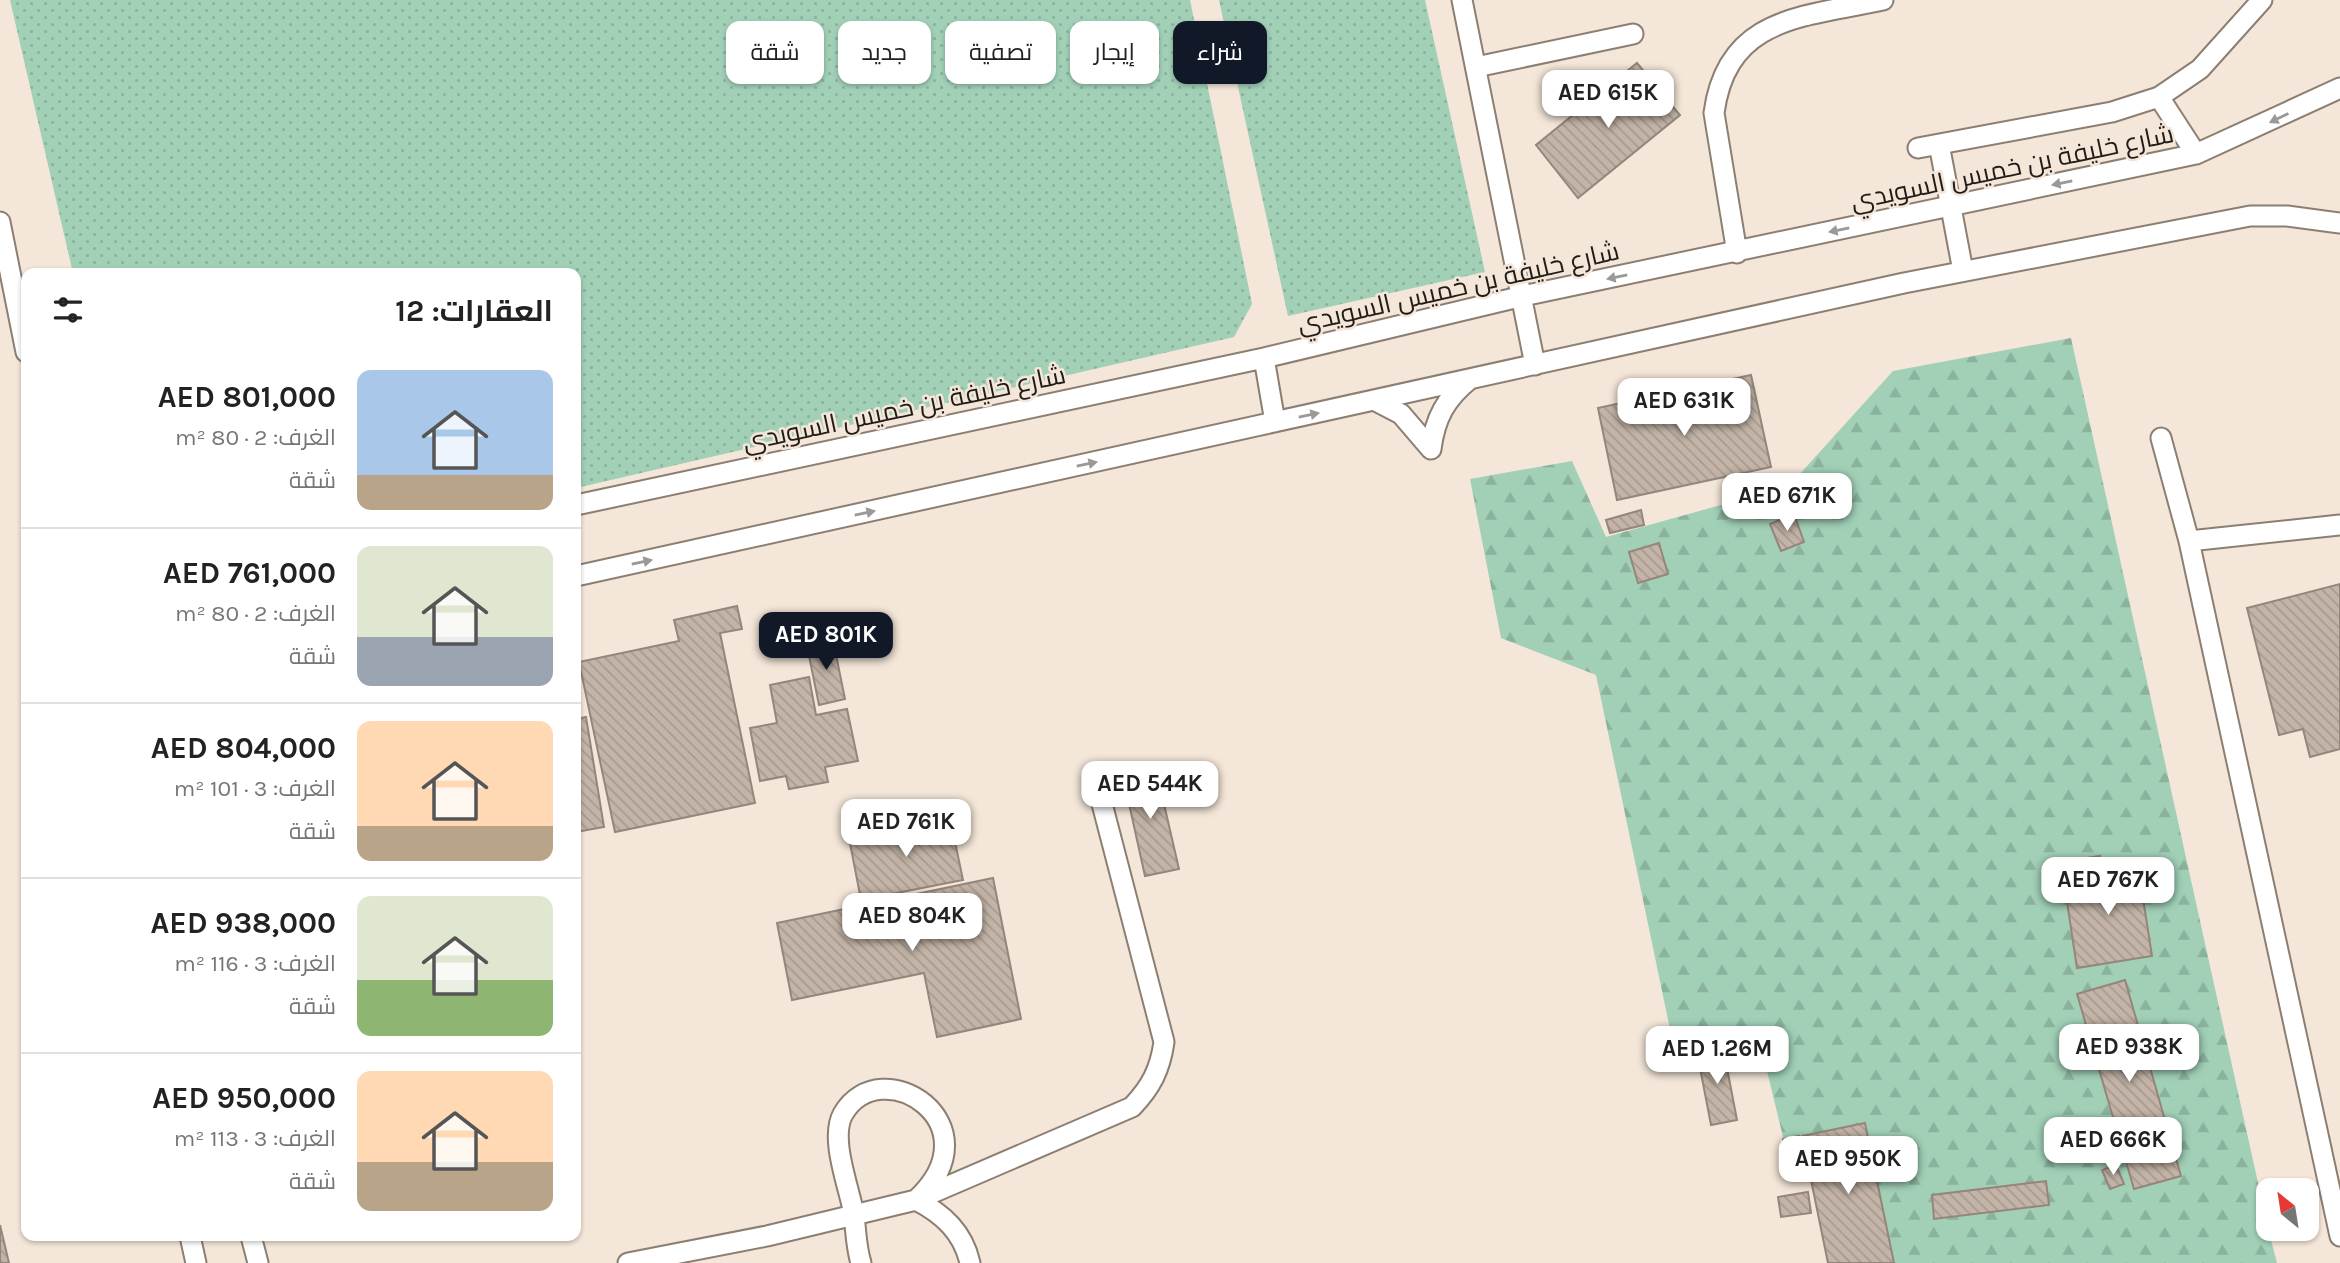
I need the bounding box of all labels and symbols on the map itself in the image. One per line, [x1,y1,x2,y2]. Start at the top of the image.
pin: AED 615K [1536,71,1680,130]
one-way arrow [2269,112,2289,124]
street label: شارع خليفة بن خميس السويدي [1848,118,2177,221]
one-way arrow [2051,178,2073,189]
one-way arrow [1828,225,1850,236]
street label: شارع خليفة بن خميس السويدي [1294,235,1623,344]
one-way arrow [1606,272,1628,283]
street label: شارع خليفة بن خميس السويدي [740,359,1069,462]
pin: AED 631K [1612,378,1756,438]
one-way arrow [1298,409,1320,420]
one-way arrow [1076,458,1098,469]
pin: AED 671K [1715,474,1859,533]
one-way arrow [854,507,876,518]
one-way arrow [631,556,653,567]
pin: AED 801K [754,612,898,672]
pin: AED 544K [1078,762,1222,821]
pin: AED 761K [834,800,978,859]
pin: AED 767K [2036,858,2180,917]
pin: AED 804K [840,894,984,953]
pin: AED 938K [2057,1024,2201,1084]
pin: AED 1.26M [1637,1026,1797,1086]
pin: AED 666K [2041,1118,2185,1177]
pin: AED 950K [1776,1136,1920,1196]
north arrow [2256,1178,2319,1241]

